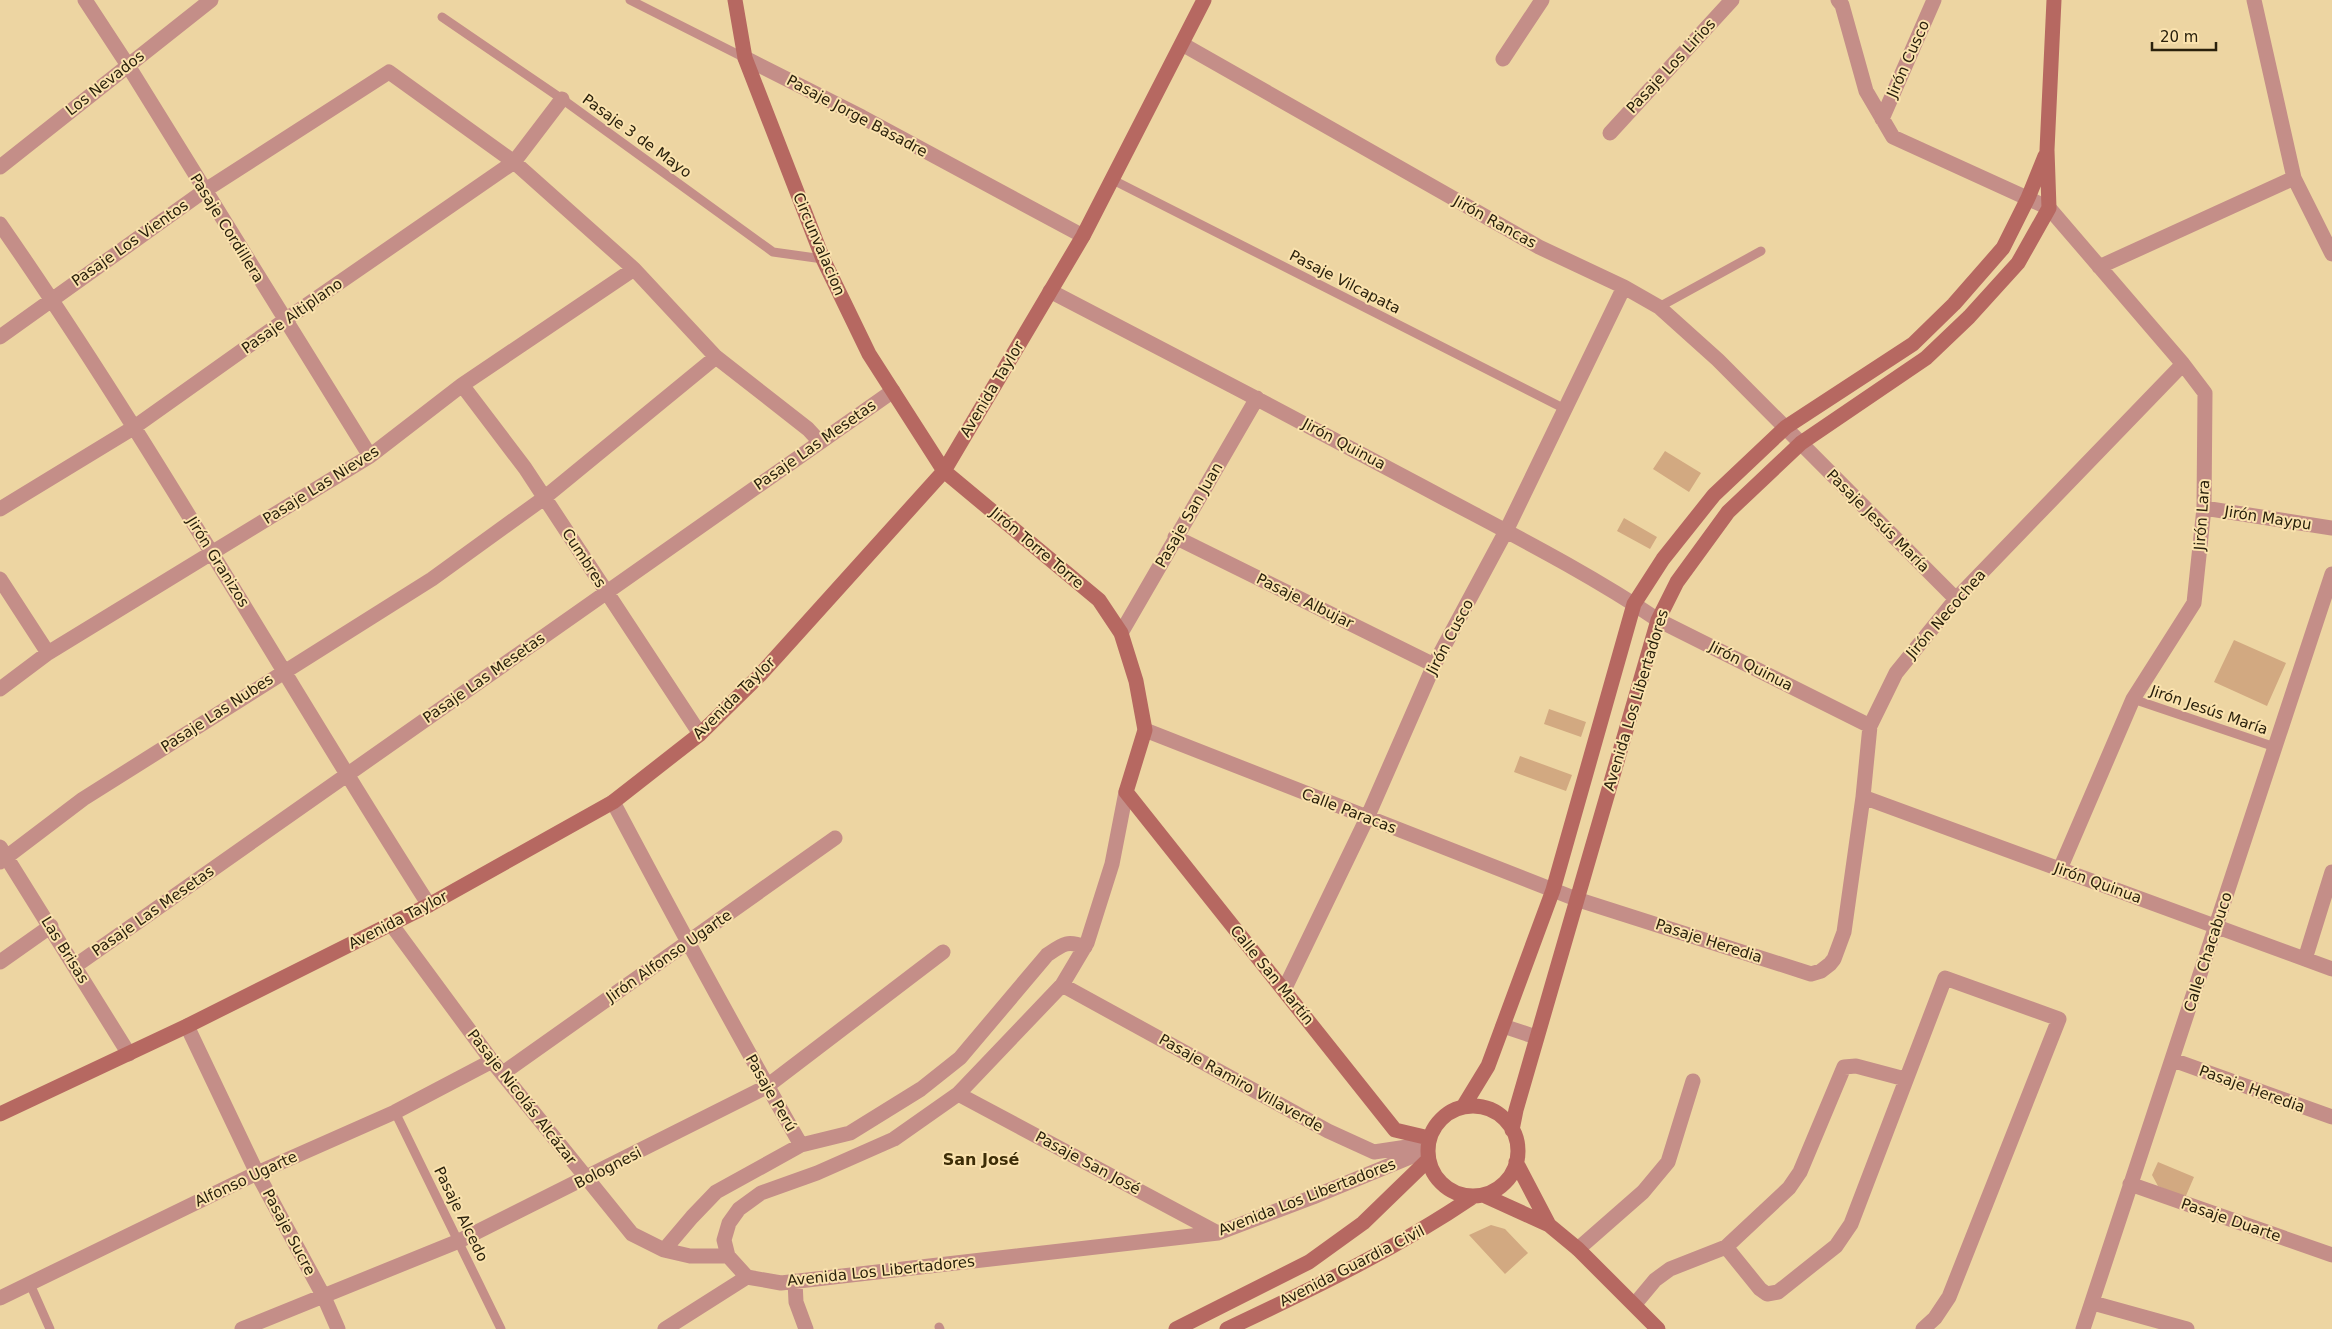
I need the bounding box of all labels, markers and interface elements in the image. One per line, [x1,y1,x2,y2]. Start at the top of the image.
street label: Pasaje Los Lirios [1623,15,1719,117]
street label: Jirón Cusco [1882,17,1933,102]
scale bar [2152,20,2216,52]
text: 20 m [2160,28,2198,46]
street label: Los Nevados [62,47,148,119]
street label: Pasaje Jorge Basadre [784,71,930,161]
street label: Pasaje 3 de Mayo [579,90,695,182]
street label: Pasaje Cordillera [186,170,268,286]
street label: Circunvalacion [789,190,849,298]
street label: Jirón Rancas [1450,191,1540,252]
street label: Pasaje Los Vientos [68,196,192,290]
street label: Pasaje Vilcapata [1286,246,1404,318]
street label: Pasaje Altiplano [238,275,346,357]
street label: Avenida Taylor [956,337,1028,440]
street label: Pasaje Las Mesetas [750,396,880,494]
street label: Jirón Quinua [1298,414,1389,473]
street label: Pasaje Las Nieves [260,442,382,528]
street label: Pasaje San Juan [1152,459,1226,571]
street label: Pasaje Jesús María [1823,466,1933,576]
street label: Jirón Lara [2190,479,2213,552]
street label: Jirón Maypu [2222,502,2313,534]
street label: Jirón Torre Torre [986,503,1087,592]
street label: Jirón Granizos [182,513,253,611]
street label: Cumbres [558,525,610,591]
street label: Jirón Necochea [1902,566,1990,663]
street label: Pasaje Albujar [1254,570,1357,633]
street label: Jirón Cusco [1422,596,1477,679]
street label: Avenida Los Libertadores [1600,607,1672,793]
street label: Pasaje Las Mesetas [419,629,549,727]
street label: Jirón Quinua [1705,637,1796,695]
street label: Avenida Taylor [689,653,779,743]
street label: Pasaje Las Nubes [158,670,277,756]
street label: Jirón Jesús María [2147,681,2270,739]
street label: Calle Paracas [1299,785,1399,837]
street label: Jirón Quinua [2051,859,2144,907]
street label: Pasaje Las Mesetas [88,862,218,960]
street label: Avenida Taylor [345,887,451,953]
street label: Calle Chacabuco [2180,890,2236,1014]
street label: Jirón Alfonso Ugarte [602,906,735,1007]
street label: Las Brisas [37,913,93,987]
street label: Pasaje Heredia [1653,915,1765,967]
street label: Calle San Martín [1226,922,1318,1028]
street label: Pasaje Nicolás Alcázar [464,1026,581,1169]
street label: Pasaje Ramiro Villaverde [1156,1030,1326,1136]
street label: Pasaje Perú [742,1051,800,1135]
street label: Pasaje Heredia [2197,1062,2307,1116]
street label: Pasaje San José [1032,1128,1144,1198]
street label: Bolognesi [571,1143,645,1193]
street label: Alfonso Ugarte [192,1147,300,1211]
district label: San José [943,1150,1019,1169]
street label: Avenida Los Libertadores [1216,1155,1398,1239]
street label: Pasaje Alcedo [430,1164,492,1264]
street label: Pasaje Sucre [259,1186,319,1278]
street label: Pasaje Duarte [2179,1195,2283,1245]
street label: Avenida Guardia Civil [1276,1222,1428,1310]
street label: Avenida Los Libertadores [786,1252,976,1290]

